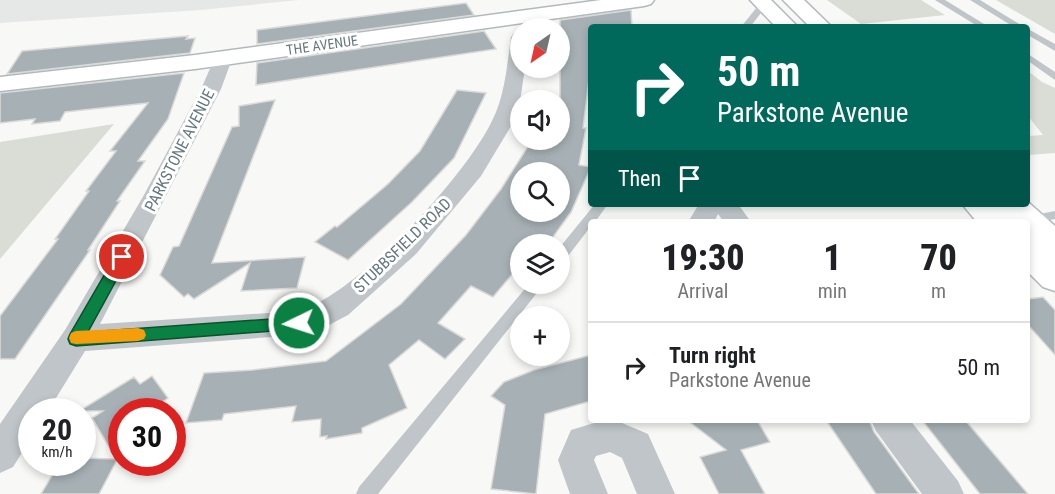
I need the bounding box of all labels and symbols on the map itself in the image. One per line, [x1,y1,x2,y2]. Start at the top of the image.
north arrow [510,18,570,78]
street label: THE AVENUE [285,32,359,58]
street label: PARKSTONE AVENUE [141,86,218,214]
street label: STUBBSFIELD ROAD [350,194,455,297]
pin [96,231,147,282]
position arrow [267,291,331,355]
speed limit sign: 30 [108,398,186,476]

